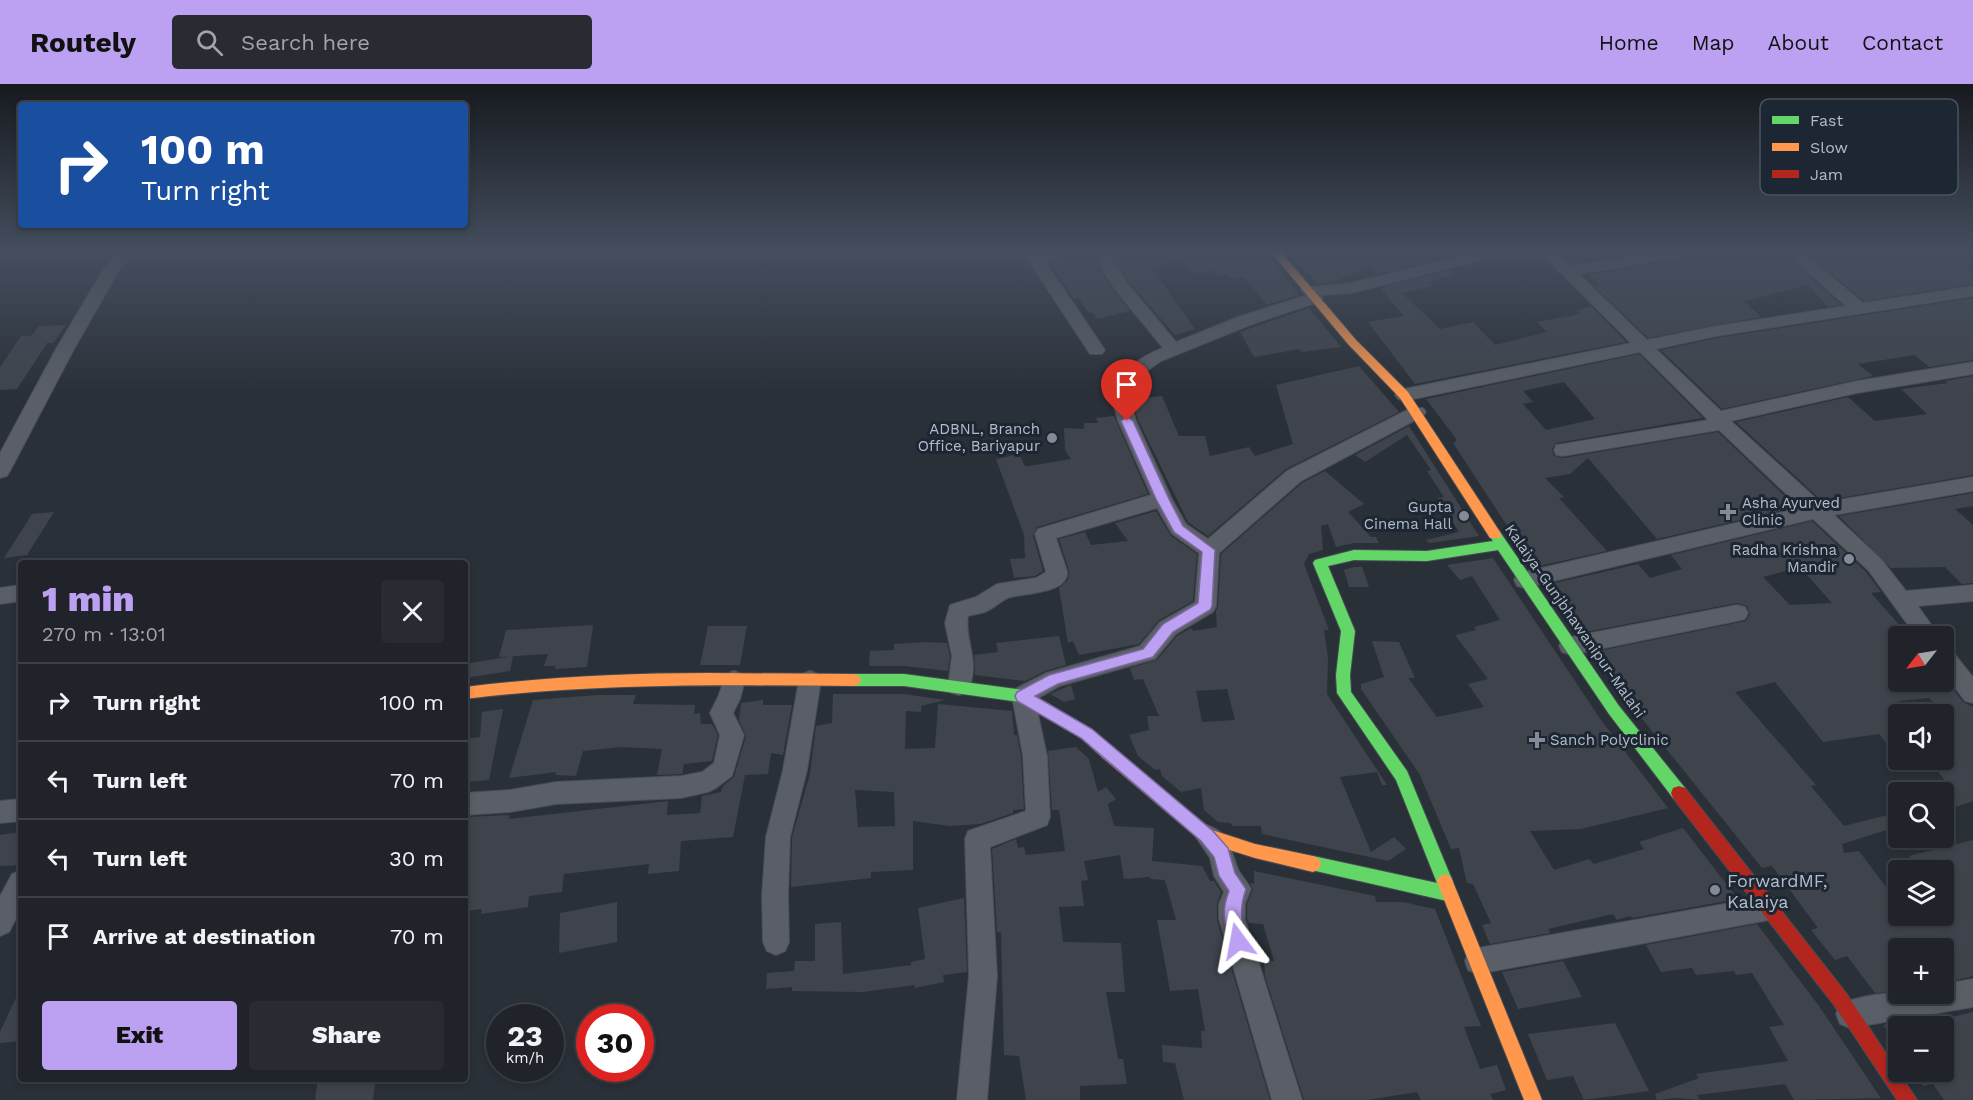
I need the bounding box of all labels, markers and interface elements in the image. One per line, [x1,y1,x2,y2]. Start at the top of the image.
search box [172,15,592,69]
text: Routely [30,26,136,59]
icon: search [193,26,226,59]
text: Search here [241,30,370,55]
text: Home [1599,30,1659,55]
text: Map [1692,30,1735,55]
text: About [1768,30,1829,55]
text: Contact [1862,30,1943,55]
legend [1760,99,1958,195]
text: Fast [1810,111,1843,130]
text: 100 m [141,125,265,174]
icon: right [42,126,120,204]
text: Slow [1810,138,1848,157]
text: Jam [1810,165,1843,184]
text: Turn right [141,175,270,207]
pin [1101,359,1152,421]
icon: arrive [1110,368,1143,401]
place label: ADBNL, Branch Office, Bariyapur [918,420,1040,455]
marker: ADBNL, Branch Office, Bariyapur [1045,431,1059,445]
place label: Asha Ayurved Clinic [1742,494,1840,529]
place label: Gupta Cinema Hall [1364,498,1452,533]
marker: Asha Ayurved Clinic [1719,503,1737,521]
marker: Gupta Cinema Hall [1457,509,1471,523]
street label: Kalaiya-Gunjbhawanipur-Malahi [1501,521,1649,721]
place label: Radha Krishna Mandir [1732,541,1837,576]
marker: Radha Krishna Mandir [1842,552,1856,566]
text: 1 min [42,578,135,620]
button: close [381,580,444,643]
text: 270 m · 13:01 [42,622,166,646]
north arrow [1888,626,1954,692]
map controls [1888,626,1954,1082]
icon: right [42,686,75,719]
text: Turn right [93,690,200,715]
text: 100 m [380,690,444,715]
button: sound [1888,704,1954,770]
marker: Sanch Polyclinic [1528,731,1546,749]
place label: Sanch Polyclinic [1550,731,1669,749]
icon: left [42,764,75,797]
text: Turn left [93,768,187,793]
text: 70 m [390,768,444,793]
button: search [1888,782,1954,848]
icon: left [42,842,75,875]
text: Turn left [93,846,187,871]
text: 30 m [389,846,444,871]
button: layers [1888,860,1954,926]
place label: ForwardMF, Kalaiya [1727,870,1828,912]
marker: ForwardMF, Kalaiya [1708,883,1722,897]
position arrow [1206,909,1270,973]
icon: arrive [42,920,75,953]
text: Arrive at destination [93,924,316,949]
text: 70 m [390,924,444,949]
button: + [1888,938,1954,1004]
button: Exit [42,1001,237,1070]
button: Share [249,1001,444,1070]
speed limit sign: 30 [576,1004,654,1082]
button: − [1888,1016,1954,1082]
text: 23 [507,1018,543,1053]
text: km/h [506,1049,544,1067]

